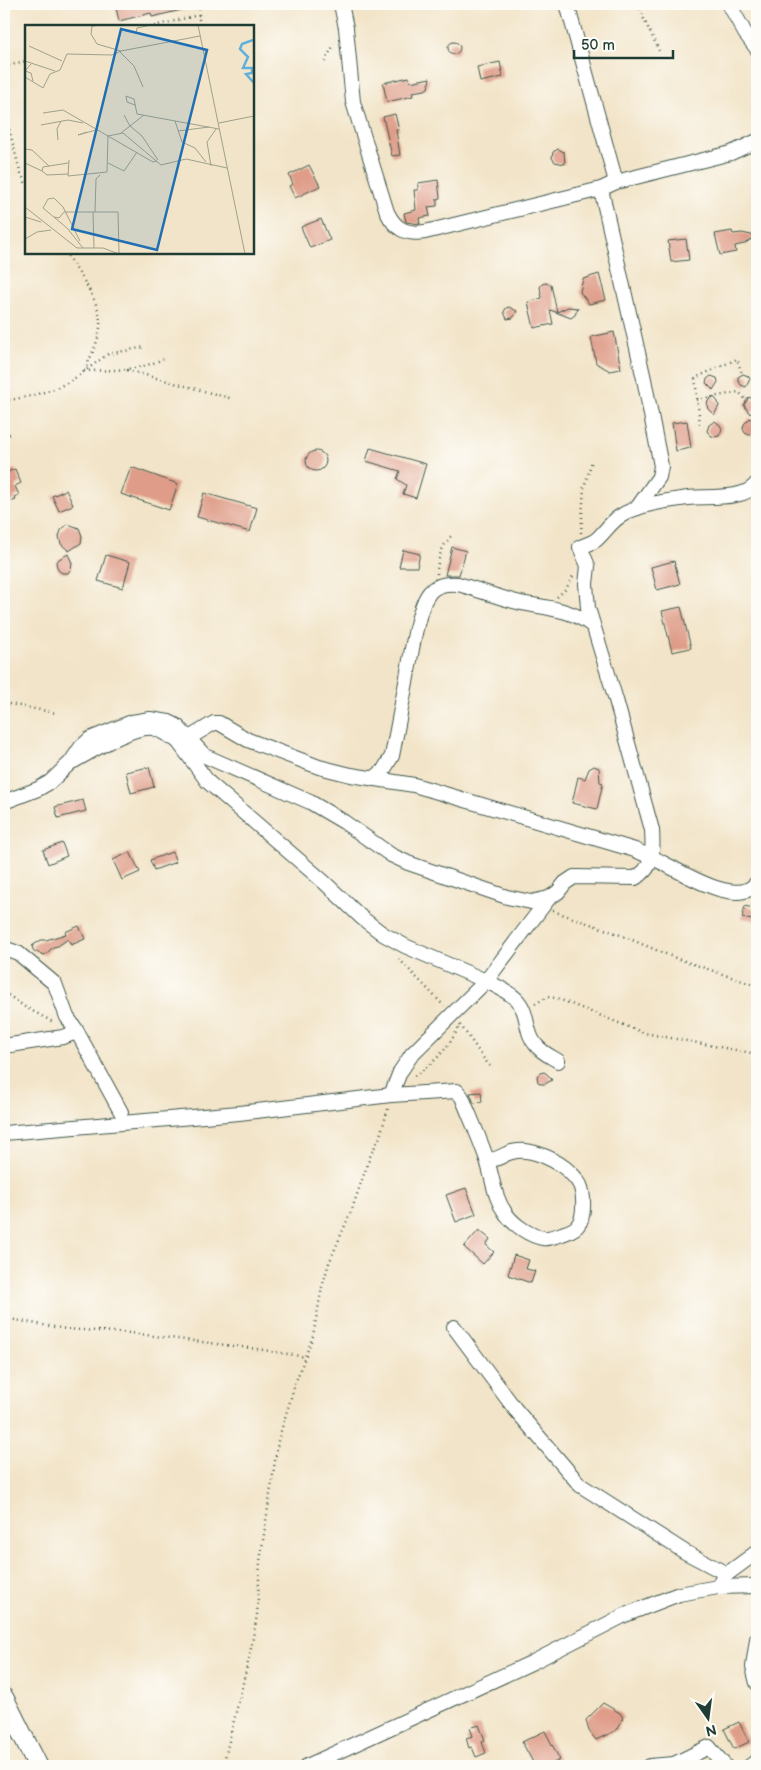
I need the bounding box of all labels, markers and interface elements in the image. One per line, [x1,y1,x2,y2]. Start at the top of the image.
inset map [25,25,254,254]
scale bar [574,28,672,60]
text: 50 m [581,36,615,55]
north arrow [684,1692,734,1742]
text: N [704,1721,718,1740]

